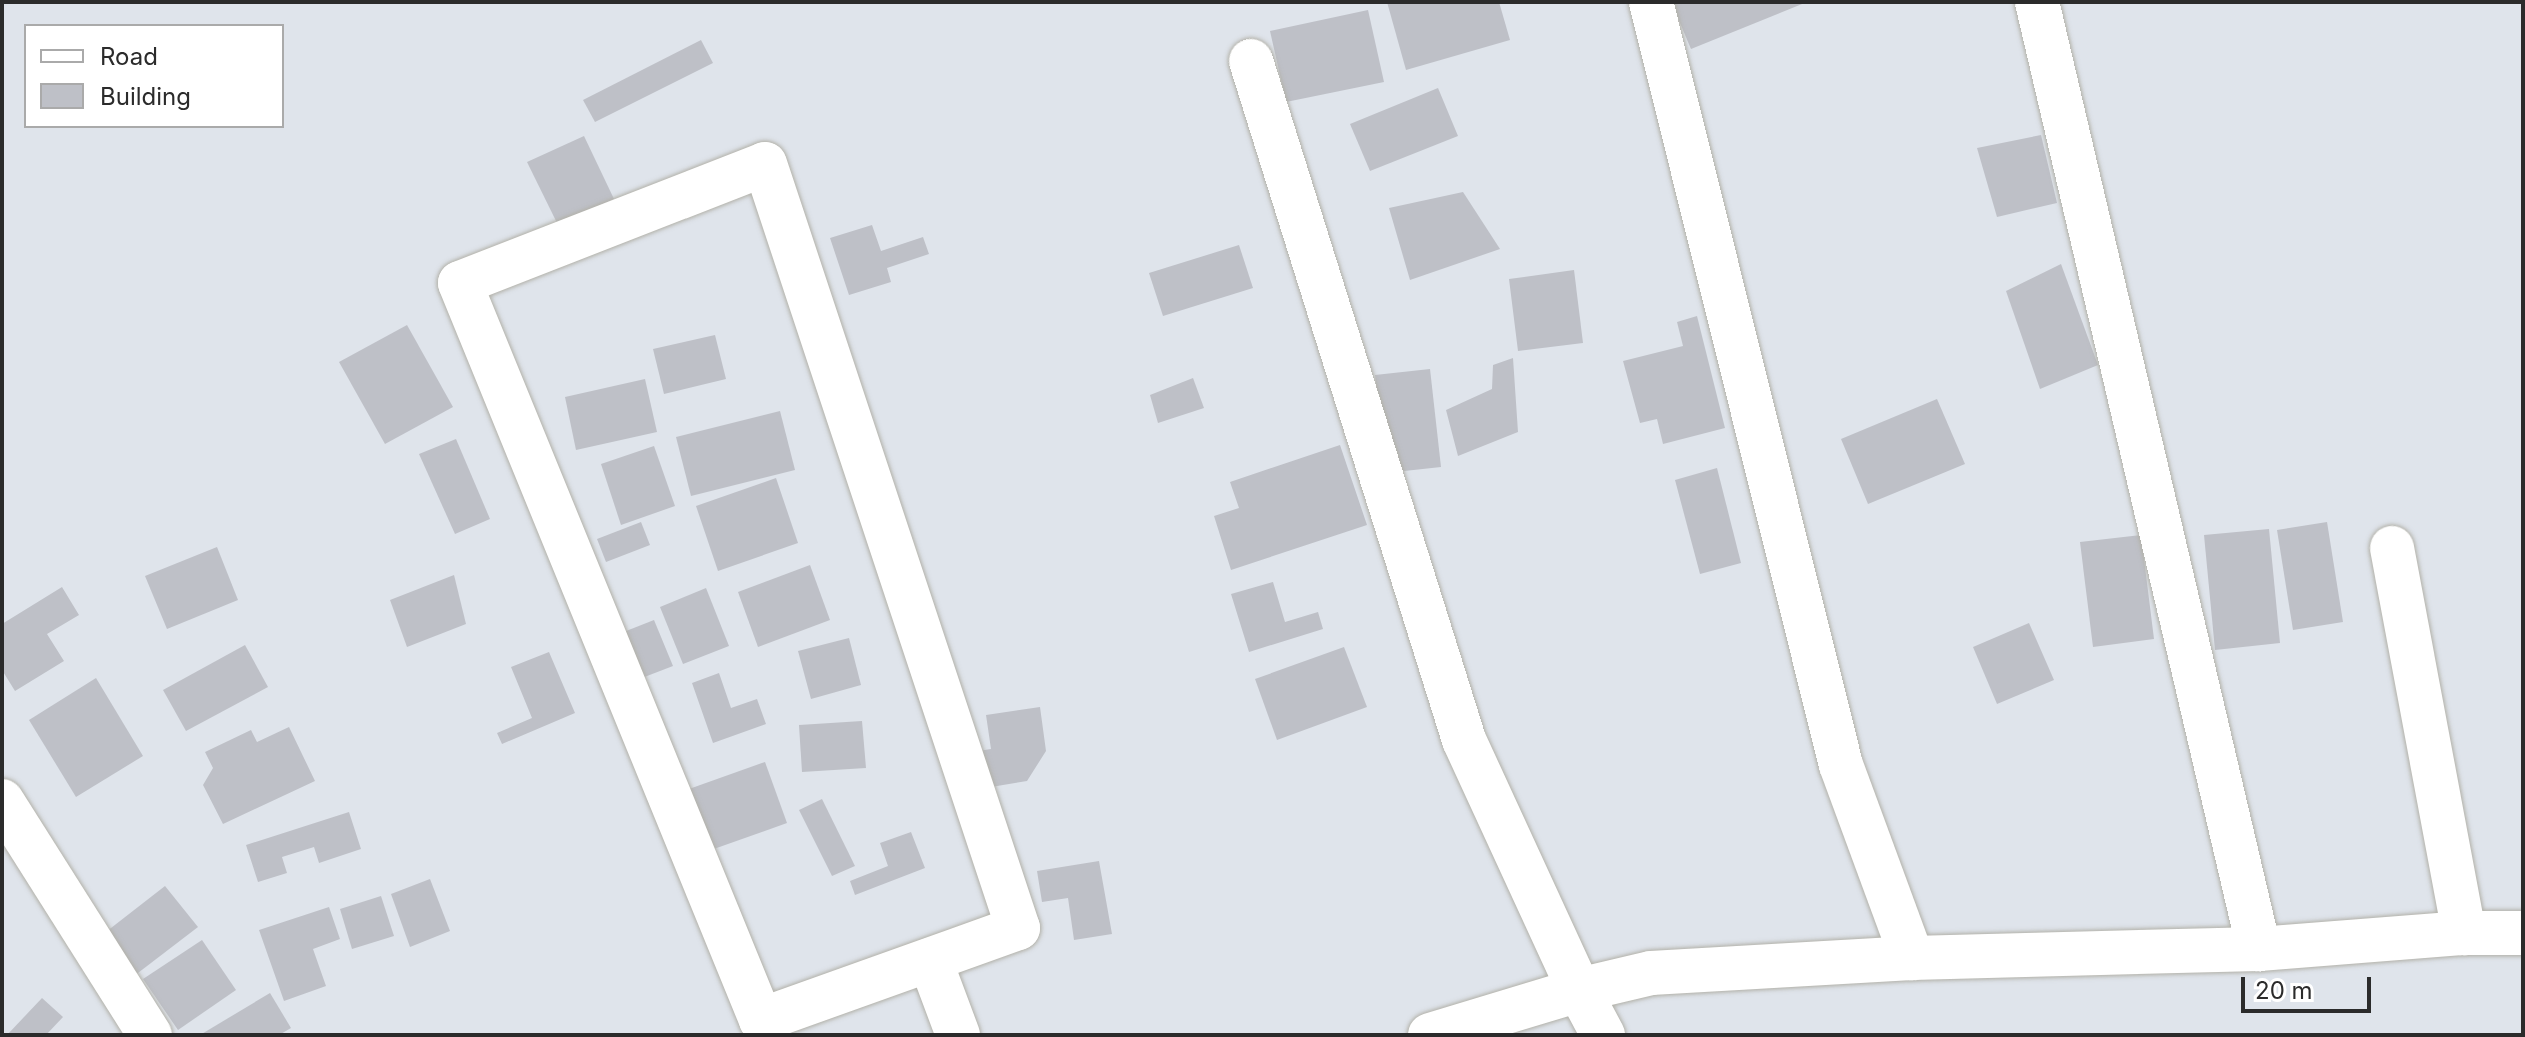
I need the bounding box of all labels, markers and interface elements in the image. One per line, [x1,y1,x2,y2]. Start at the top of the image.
legend [24,24,284,128]
text: Road [100,42,158,71]
text: Building [100,82,191,111]
scale bar [2245,961,2375,1011]
text: 20 m [2255,976,2313,1005]

